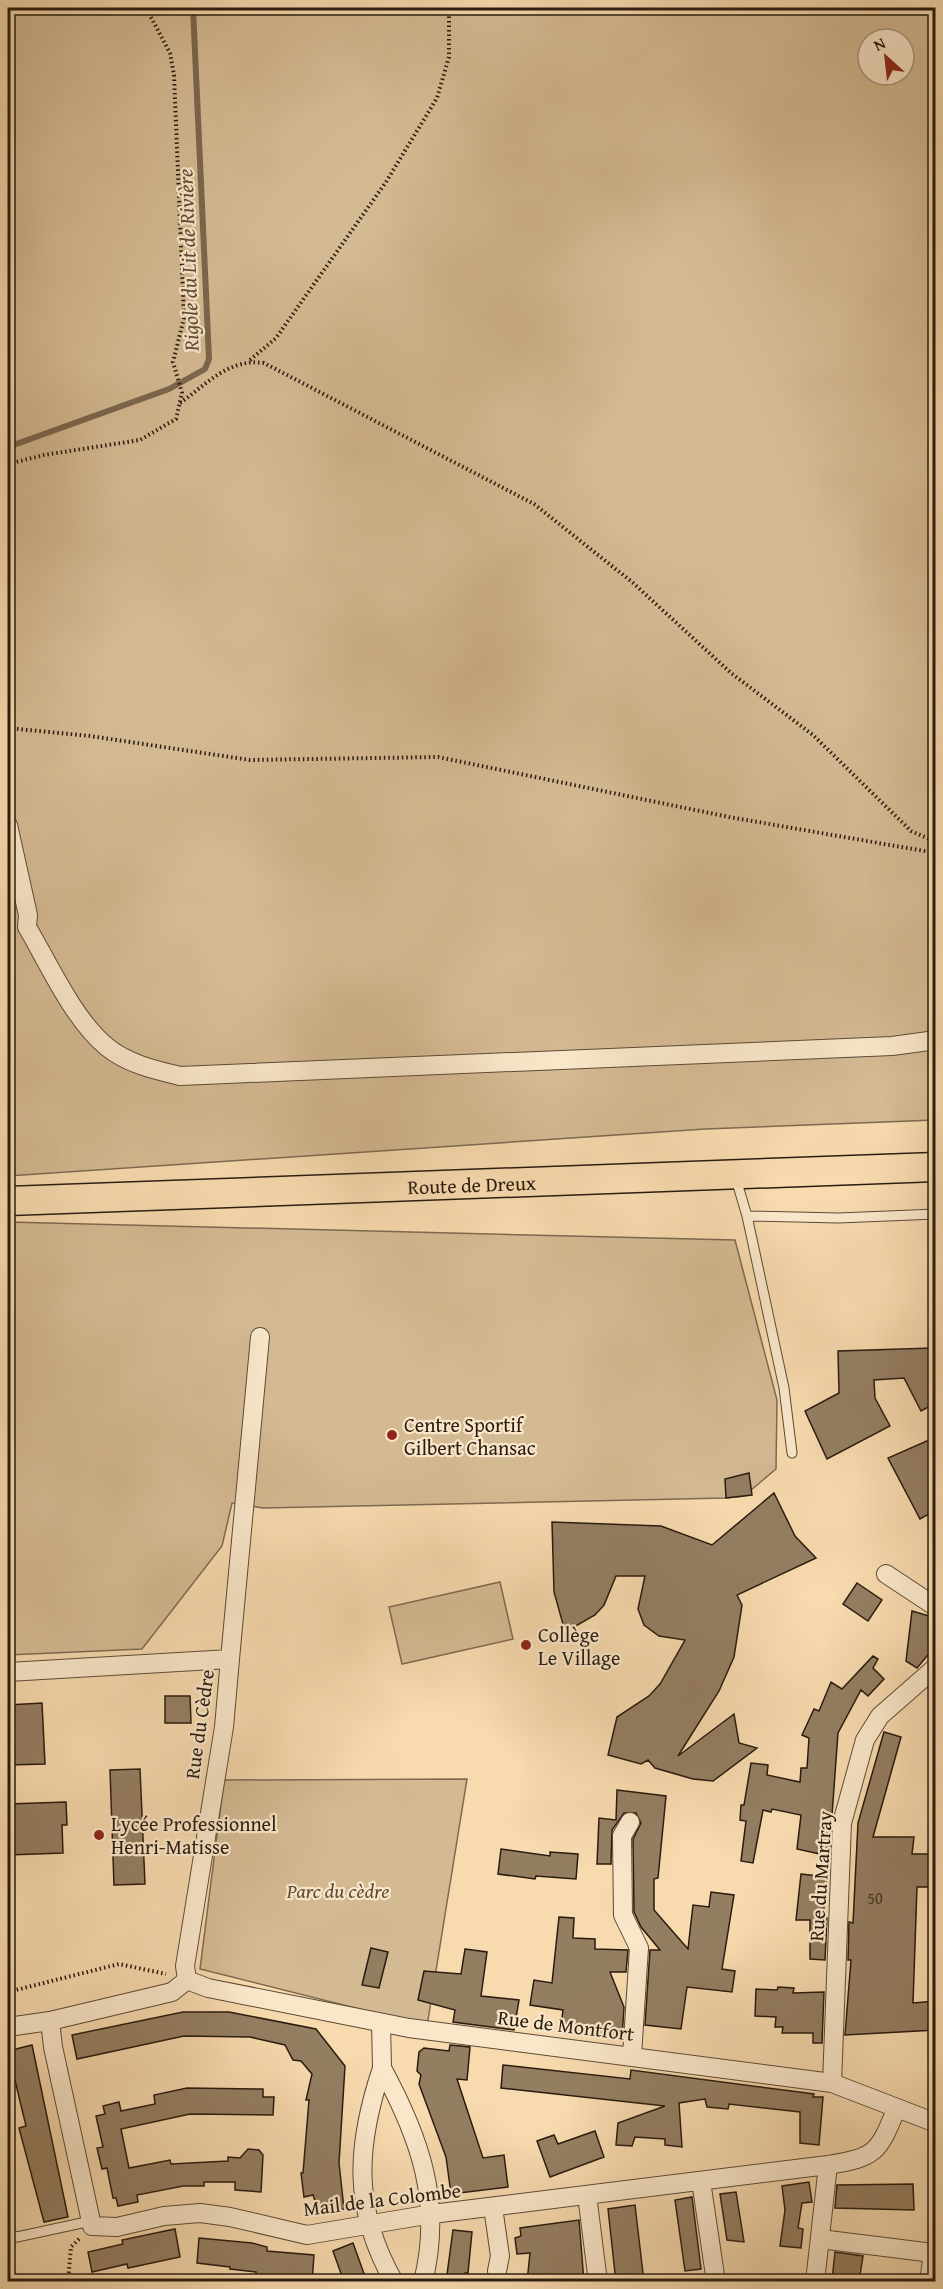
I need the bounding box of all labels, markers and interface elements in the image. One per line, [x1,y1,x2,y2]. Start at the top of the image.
north arrow [856,27,916,87]
text: N [869,30,890,57]
water label: Rigole du Lit de Rivière [169,168,207,353]
street label: Route de Dreux [407,1167,537,1201]
place label: Centre Sportif Gilbert Chansac [404,1410,536,1462]
marker: Centre Sportif Gilbert Chansac [385,1428,399,1442]
place label: Collège Le Village [538,1620,620,1672]
marker: Collège Le Village [519,1638,533,1652]
street label: Rue du Cèdre [177,1667,221,1781]
place label: Lycée Professionnel Henri-Matisse [111,1809,277,1861]
street label: Rue du Martray [801,1810,839,1942]
marker: Lycée Professionnel Henri-Matisse [92,1828,106,1842]
park label: Parc du cèdre [286,1876,389,1905]
house number: 50 [867,1886,883,1910]
street label: Rue de Montfort [496,2002,636,2048]
street label: Mail de la Colombe [302,2175,462,2223]

